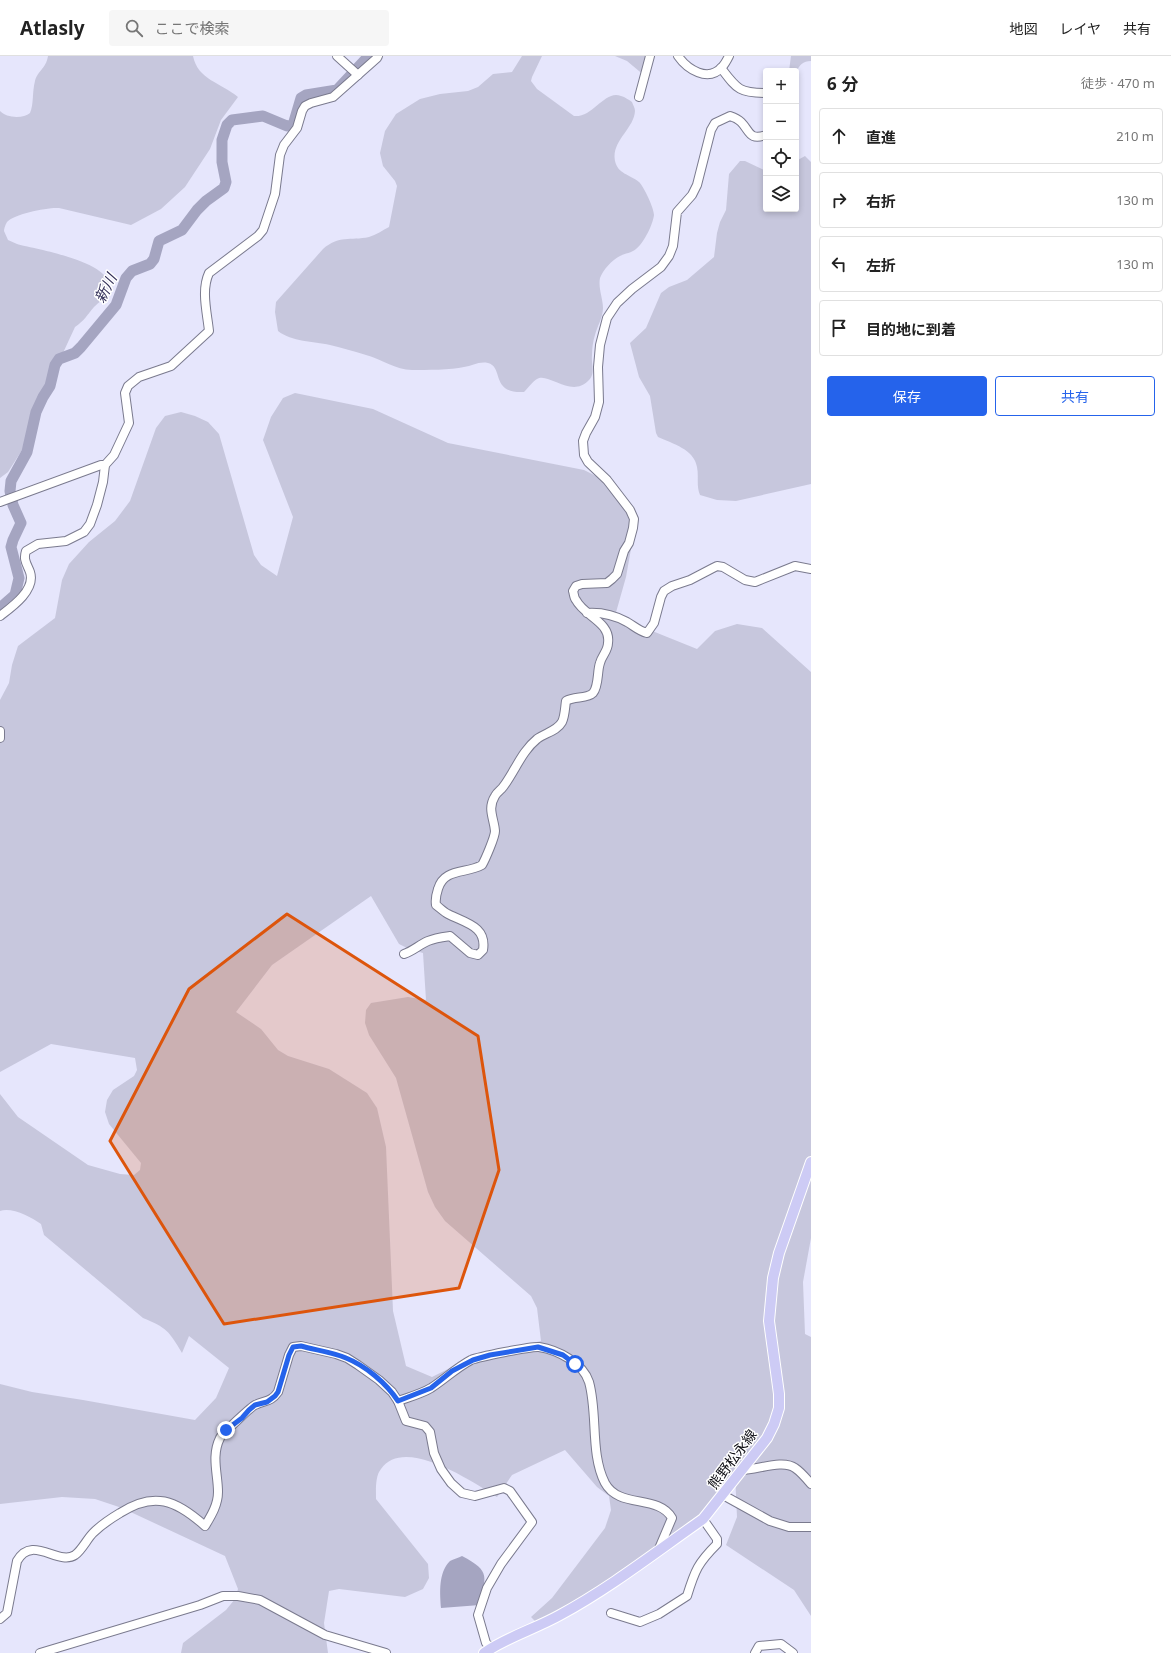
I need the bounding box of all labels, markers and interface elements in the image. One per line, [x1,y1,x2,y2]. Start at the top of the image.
search box [109,10,389,46]
text: Atlasly [20,15,85,41]
icon: search [123,17,145,39]
text: ここで検索 [155,18,230,38]
text: 地図 [1009,19,1037,38]
text: レイヤ [1059,19,1101,38]
text: 共有 [1123,19,1151,38]
map controls [763,68,799,212]
button: + [763,68,799,104]
text: 6 分 [827,72,858,95]
text: 徒歩 · 470 m [1081,74,1155,92]
button: − [763,104,799,140]
icon: ahead [828,125,850,147]
text: 直進 [866,127,896,147]
text: 210 m [1116,127,1154,145]
button: locate [763,140,799,176]
button: layers [763,176,799,212]
icon: right [828,189,850,211]
text: 右折 [866,191,896,211]
text: 130 m [1116,191,1154,209]
icon: left [828,253,850,275]
text: 左折 [866,255,896,275]
text: 130 m [1116,255,1154,273]
water label: 新川 [89,268,122,306]
icon: arrive [828,317,850,339]
text: 目的地に到着 [866,319,956,339]
button: 保存 [827,376,987,416]
button: 共有 [995,376,1155,416]
route start [566,1355,584,1373]
route end [217,1421,235,1439]
street label: 熊野松永線 [703,1425,761,1493]

